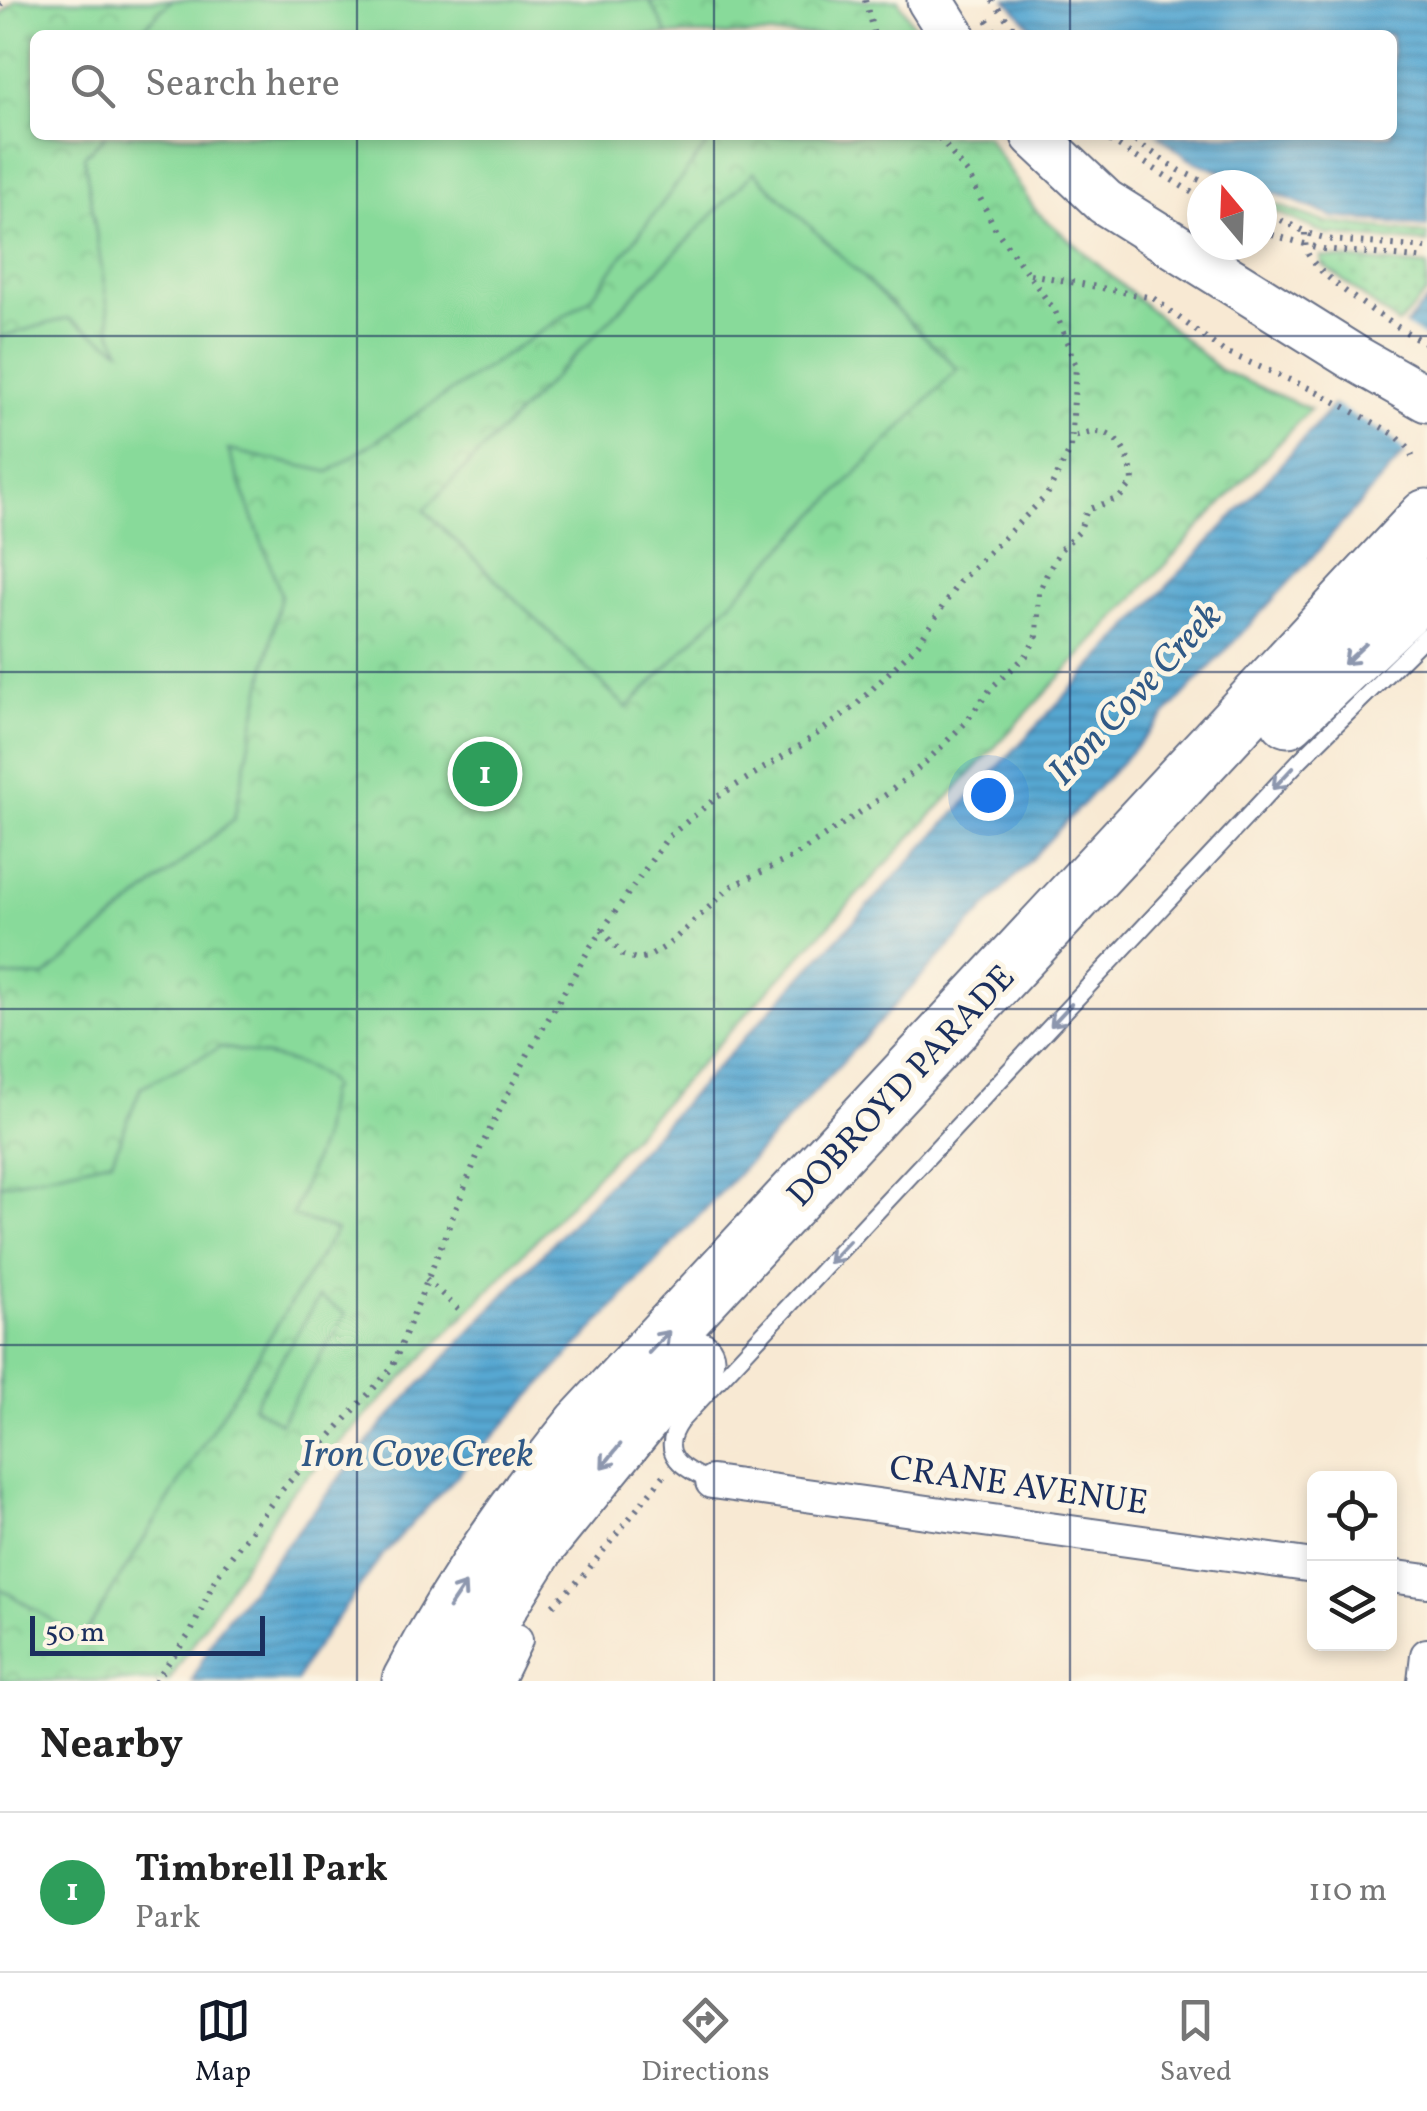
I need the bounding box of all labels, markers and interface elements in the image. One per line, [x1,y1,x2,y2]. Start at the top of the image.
search box [30,30,1397,140]
icon: search [65,58,120,113]
text: Search here [145,59,340,112]
north arrow [1187,170,1277,260]
water label: Iron Cove Creek [1038,592,1235,799]
one-way arrow [1343,641,1369,665]
pin: 1 [452,736,518,812]
one-way arrow [1272,765,1295,790]
your location [963,770,1014,821]
street label: DOBROYD PARADE [777,956,1027,1218]
one-way arrow [1050,1002,1073,1027]
one-way arrow [827,1240,851,1264]
one-way arrow [647,1330,670,1355]
water label: Iron Cove Creek [300,1430,534,1483]
one-way arrow [600,1442,622,1468]
street label: CRANE AVENUE [886,1445,1151,1529]
map controls [1307,1471,1397,1651]
button: locate [1307,1471,1397,1561]
button: layers [1307,1561,1397,1651]
one-way arrow [447,1583,468,1610]
scale bar [30,1611,265,1656]
text: 50 m [45,1614,105,1653]
text: Nearby [40,1717,183,1776]
text: Timbrell Park [135,1844,388,1897]
text: 1 [66,1870,79,1914]
text: 110 m [1308,1870,1387,1914]
text: Park [135,1897,200,1941]
tab: Map [195,1993,251,2092]
tab: Directions [641,1993,770,2092]
tab: Saved [1160,1993,1232,2092]

